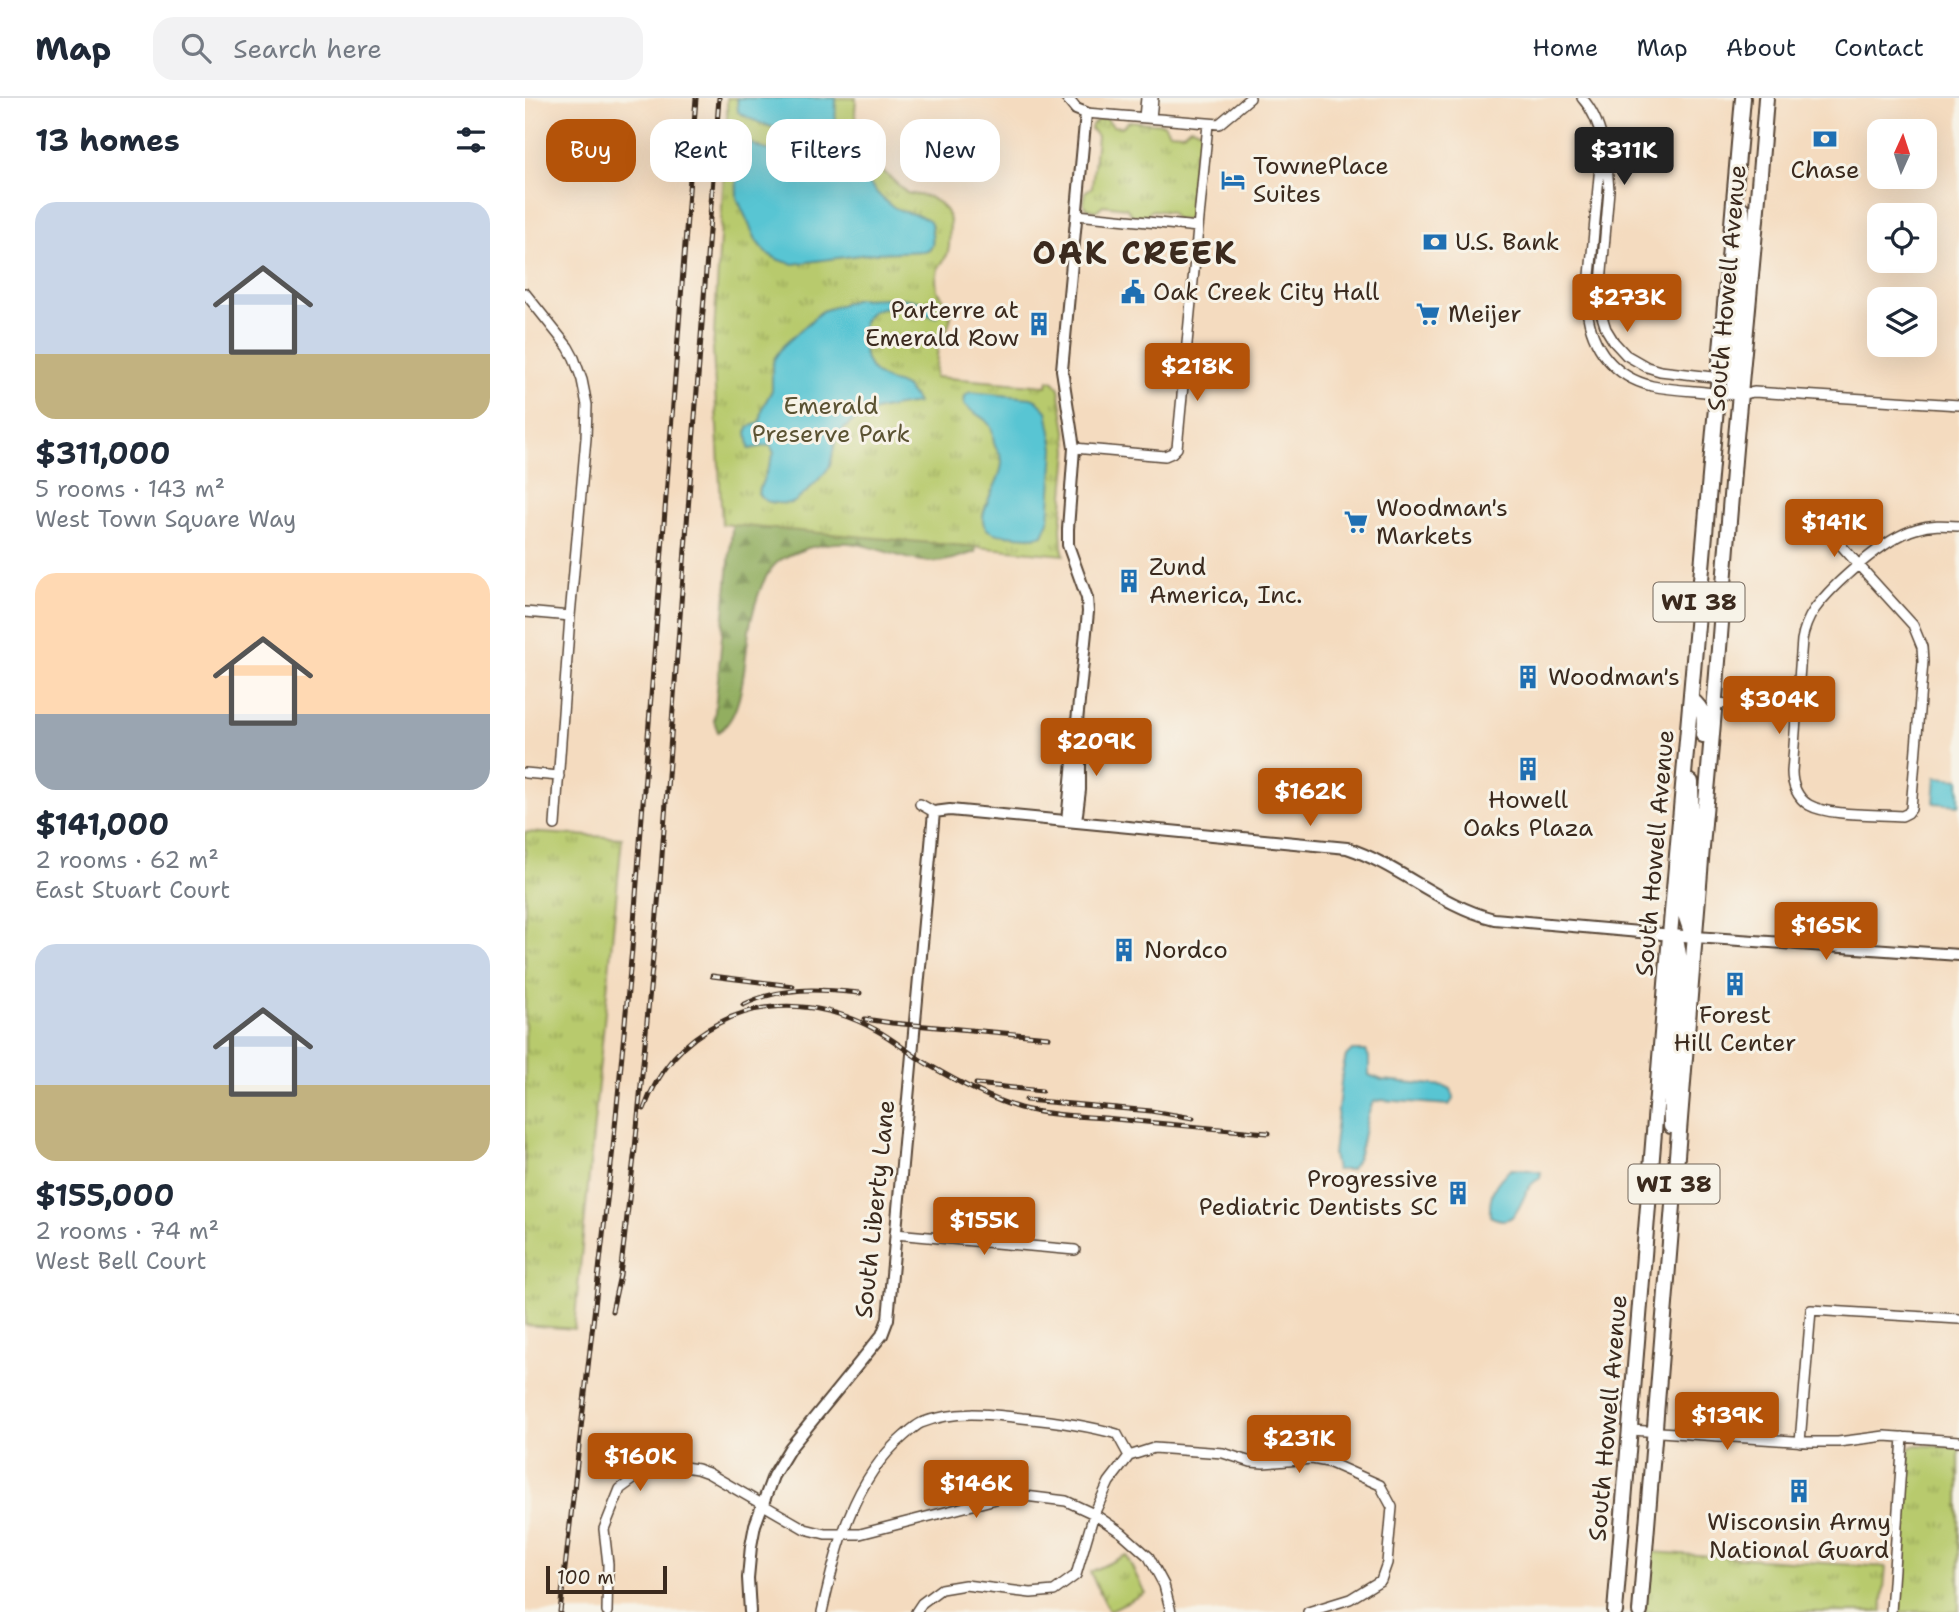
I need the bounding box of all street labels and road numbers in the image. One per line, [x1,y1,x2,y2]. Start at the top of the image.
street label: South Howell Avenue [1700,163,1754,413]
road number: WI 38 [1653,582,1745,622]
street label: South Howell Avenue [1628,728,1682,978]
street label: South Liberty Lane [848,1098,902,1320]
road number: WI 38 [1629,1164,1719,1204]
street label: South Howell Avenue [1581,1293,1635,1543]

